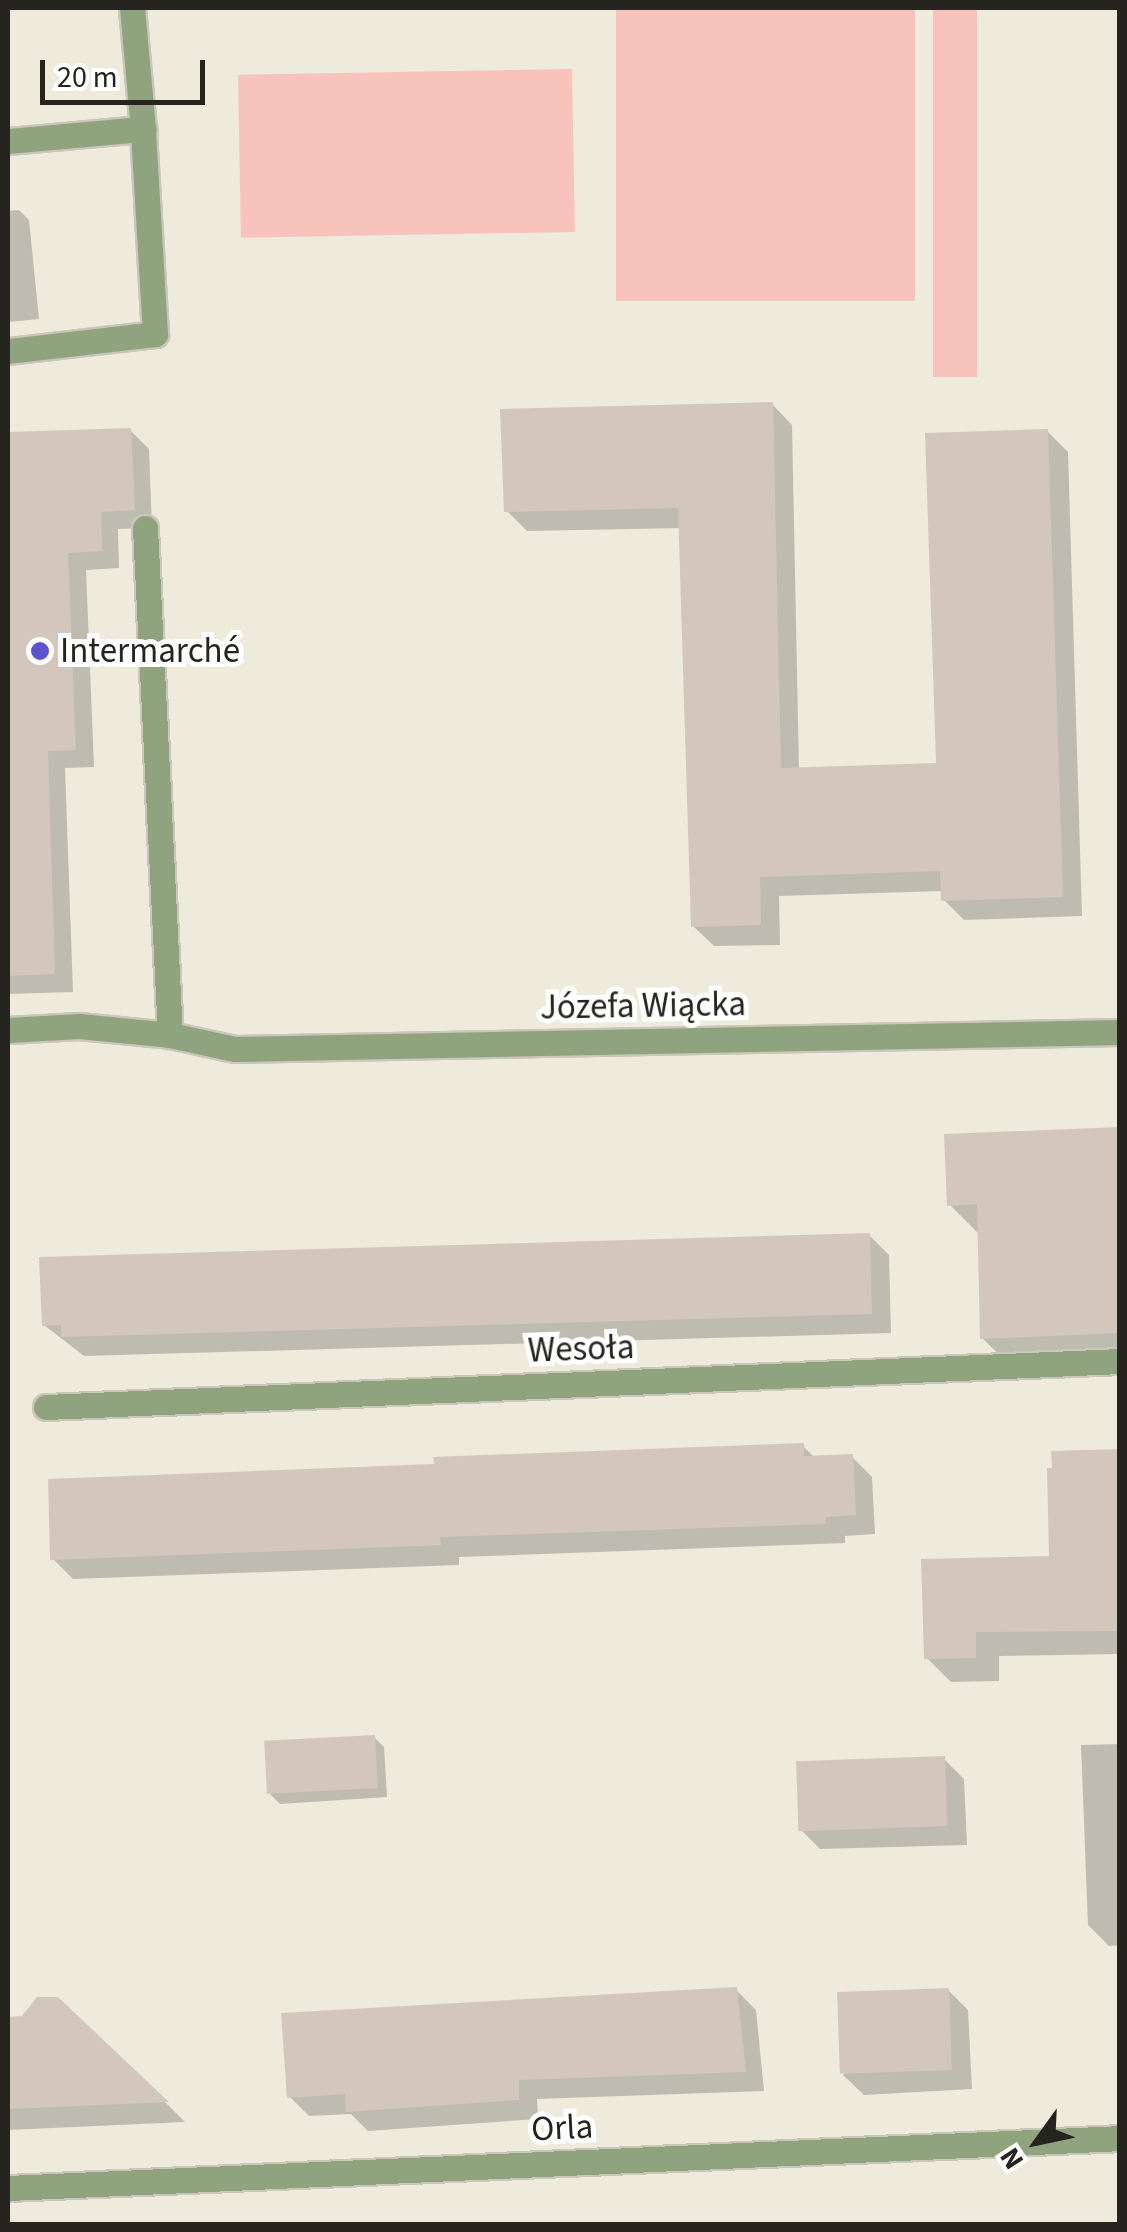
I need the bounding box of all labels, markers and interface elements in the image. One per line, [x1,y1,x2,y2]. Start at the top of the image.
scale bar [45,40,210,102]
text: 20 m [57,56,118,99]
place label: Intermarché [60,630,240,672]
marker: Intermarché [29,640,51,662]
street label: Józefa Wiącka [540,983,746,1029]
street label: Wesoła [527,1326,635,1372]
north arrow [987,2092,1087,2192]
street label: Orla [530,2105,594,2151]
text: N [990,2140,1034,2177]

